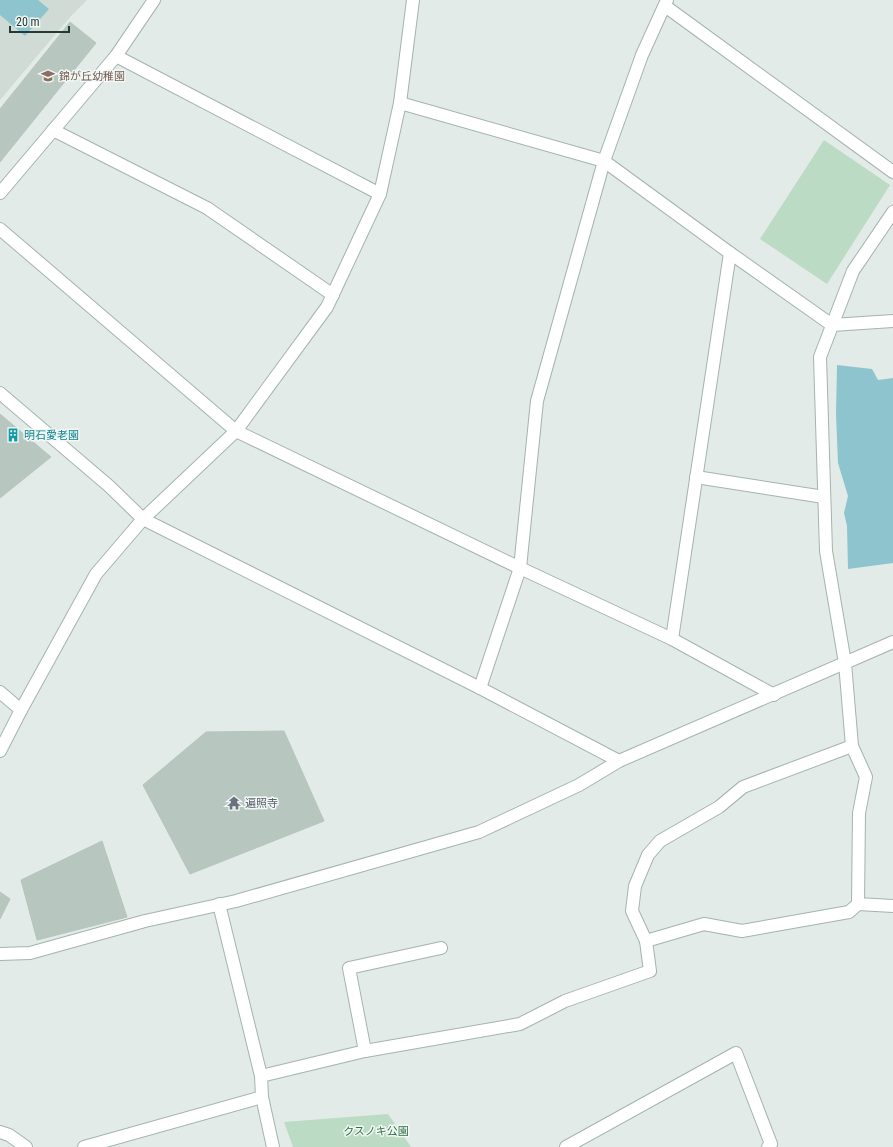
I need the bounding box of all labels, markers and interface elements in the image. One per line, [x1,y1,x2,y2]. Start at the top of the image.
scale bar [10,8,69,34]
text: 20 m [16,15,40,29]
school or university icon: 錦が丘幼稚園 [40,68,56,84]
place label: 錦が丘幼稚園 [59,70,125,83]
building icon: 明石愛老園 [5,427,21,443]
place label: 明石愛老園 [24,429,79,442]
temple icon: 遍照寺 [226,795,242,811]
place label: 遍照寺 [245,797,278,810]
park label: クスノキ公園 [343,1125,409,1138]

